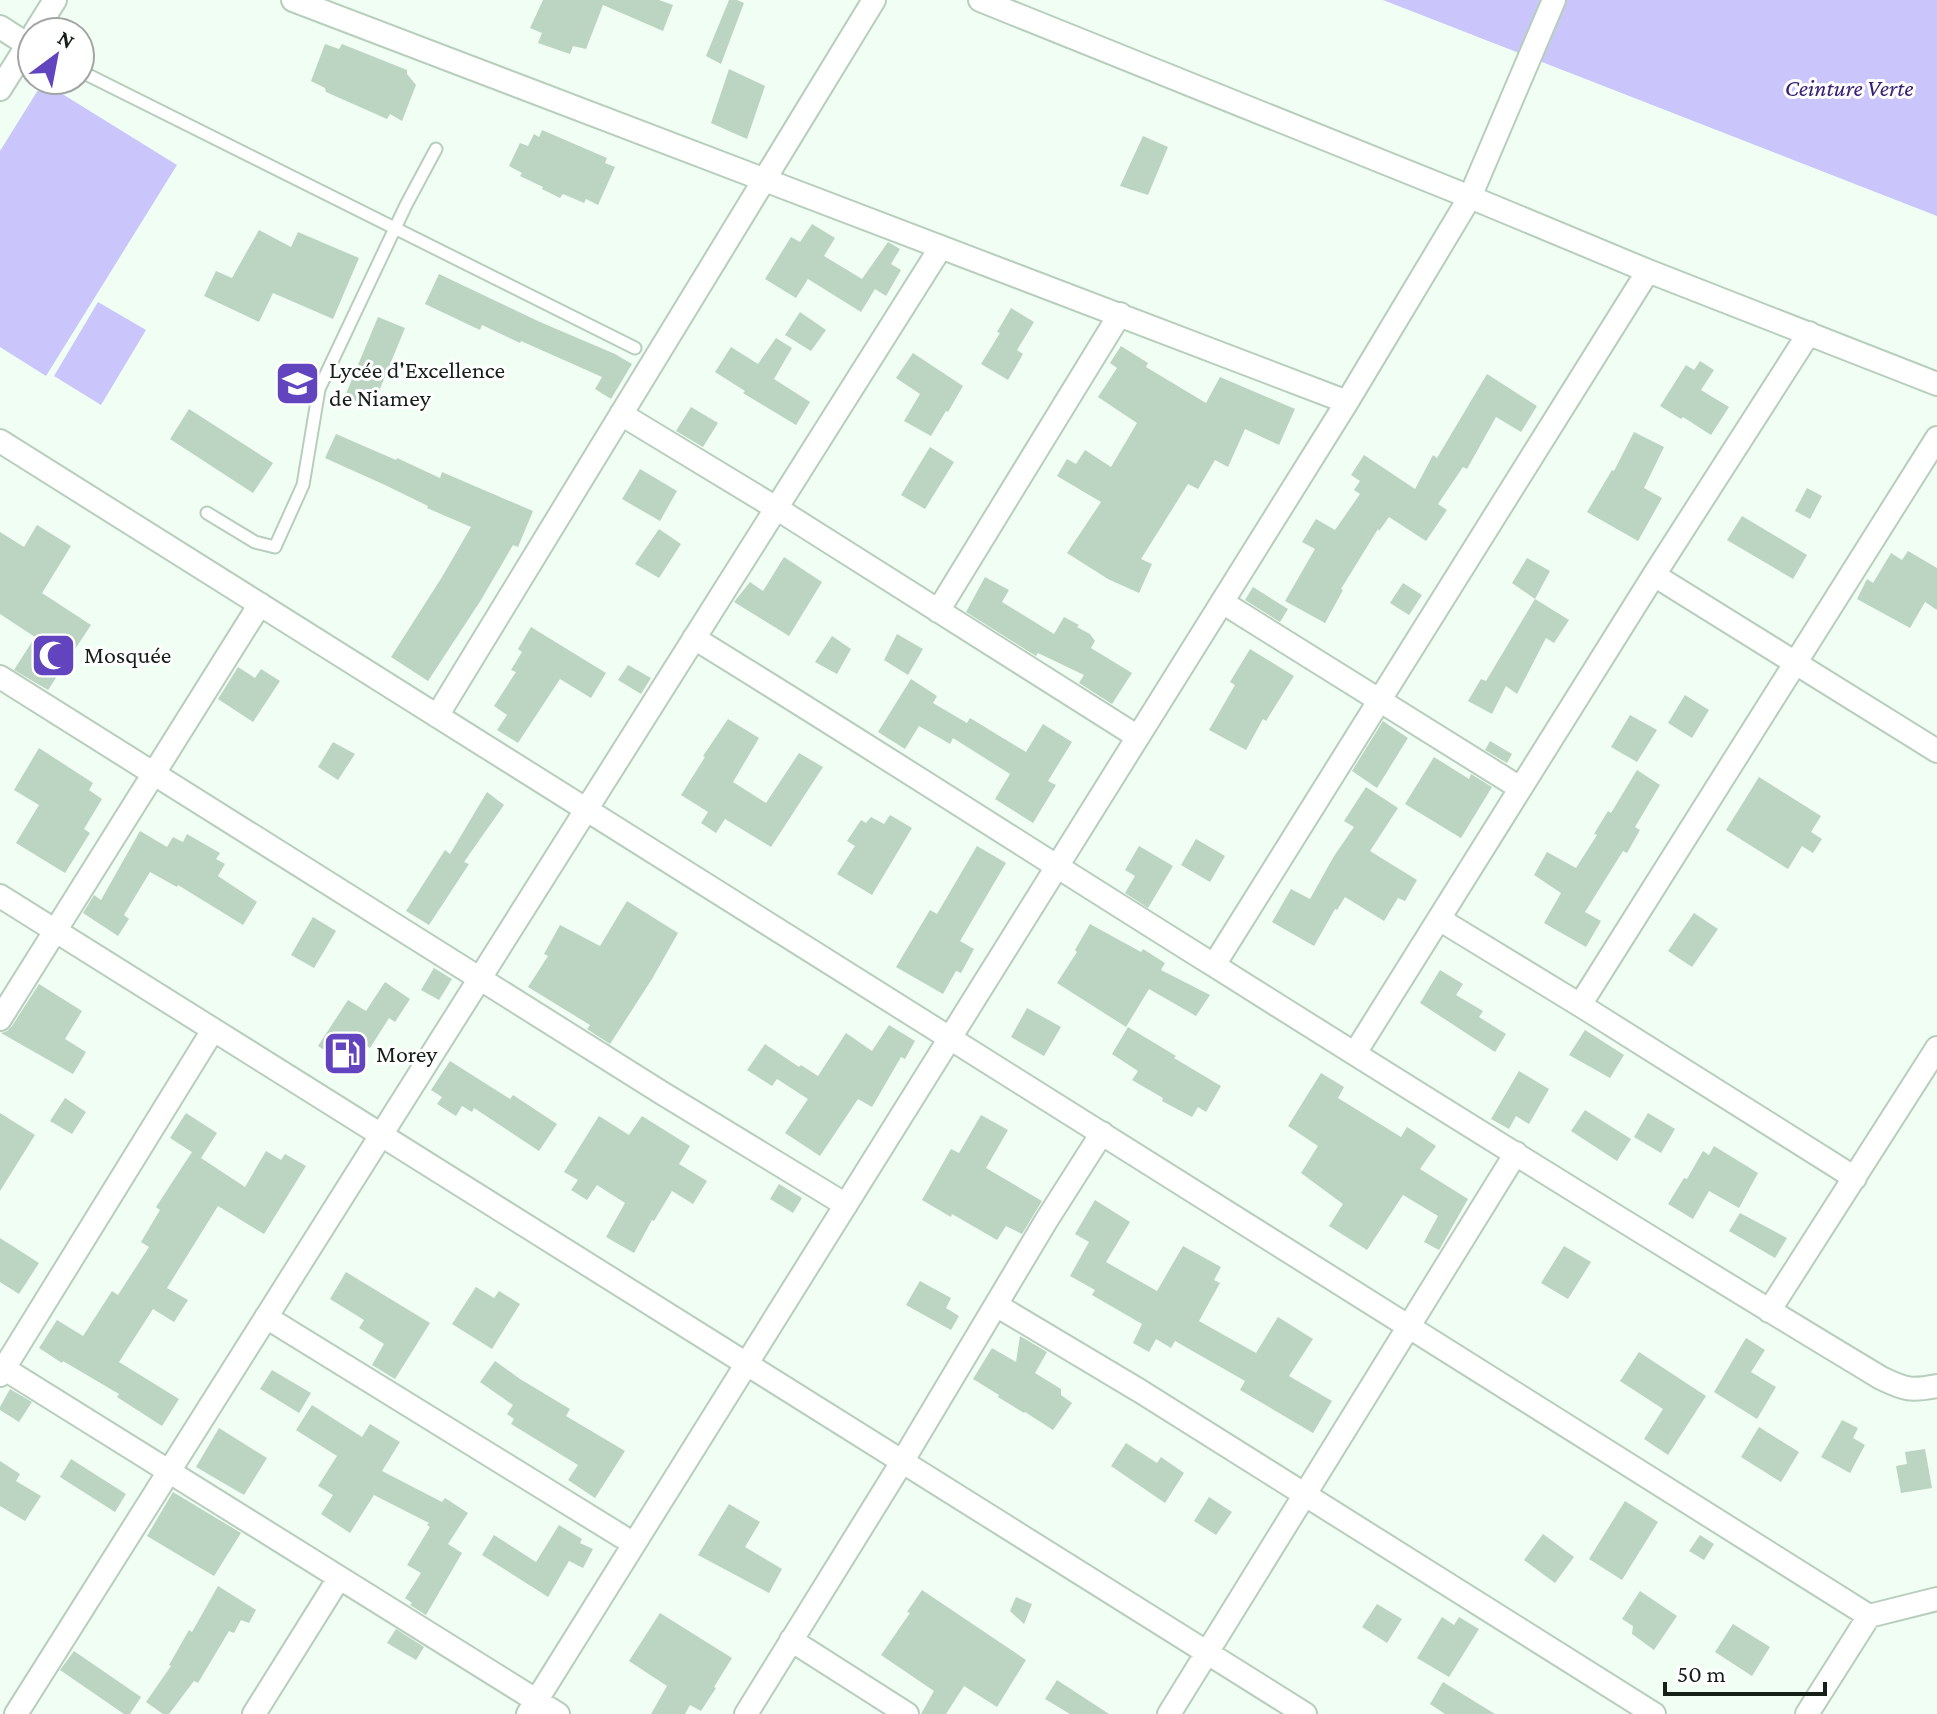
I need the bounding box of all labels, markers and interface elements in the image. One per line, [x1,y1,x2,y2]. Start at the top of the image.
north arrow [16,16,96,96]
text: N [53,25,79,54]
park label: Ceinture Verte [1785,74,1913,101]
place label: Lycée d'Excellence de Niamey [329,356,505,411]
school or university icon: Lycée d'Excellence de Niamey [274,360,322,408]
mosque icon: Mosquée [29,631,77,679]
place label: Mosquée [84,641,171,668]
fuel station icon: Morey [321,1030,369,1078]
place label: Morey [376,1040,438,1067]
scale bar [1665,1646,1825,1696]
text: 50 m [1677,1660,1726,1687]

